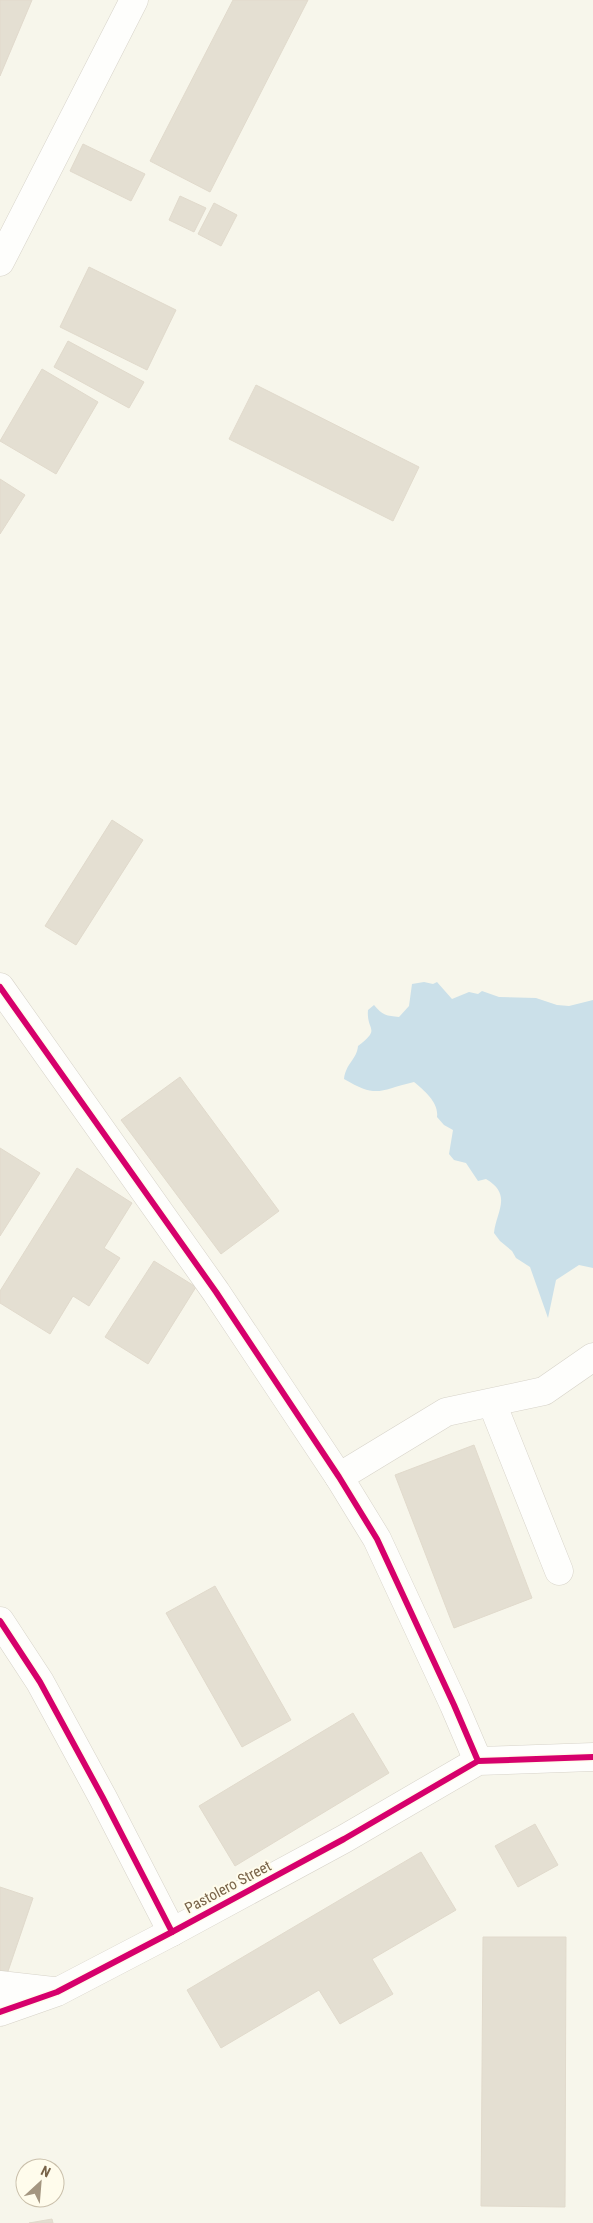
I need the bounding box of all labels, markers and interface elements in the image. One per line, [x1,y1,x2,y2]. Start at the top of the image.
street label: Pastolero Street [182,1857,274,1917]
north arrow [15,2158,65,2208]
text: N [38,2162,53,2180]

